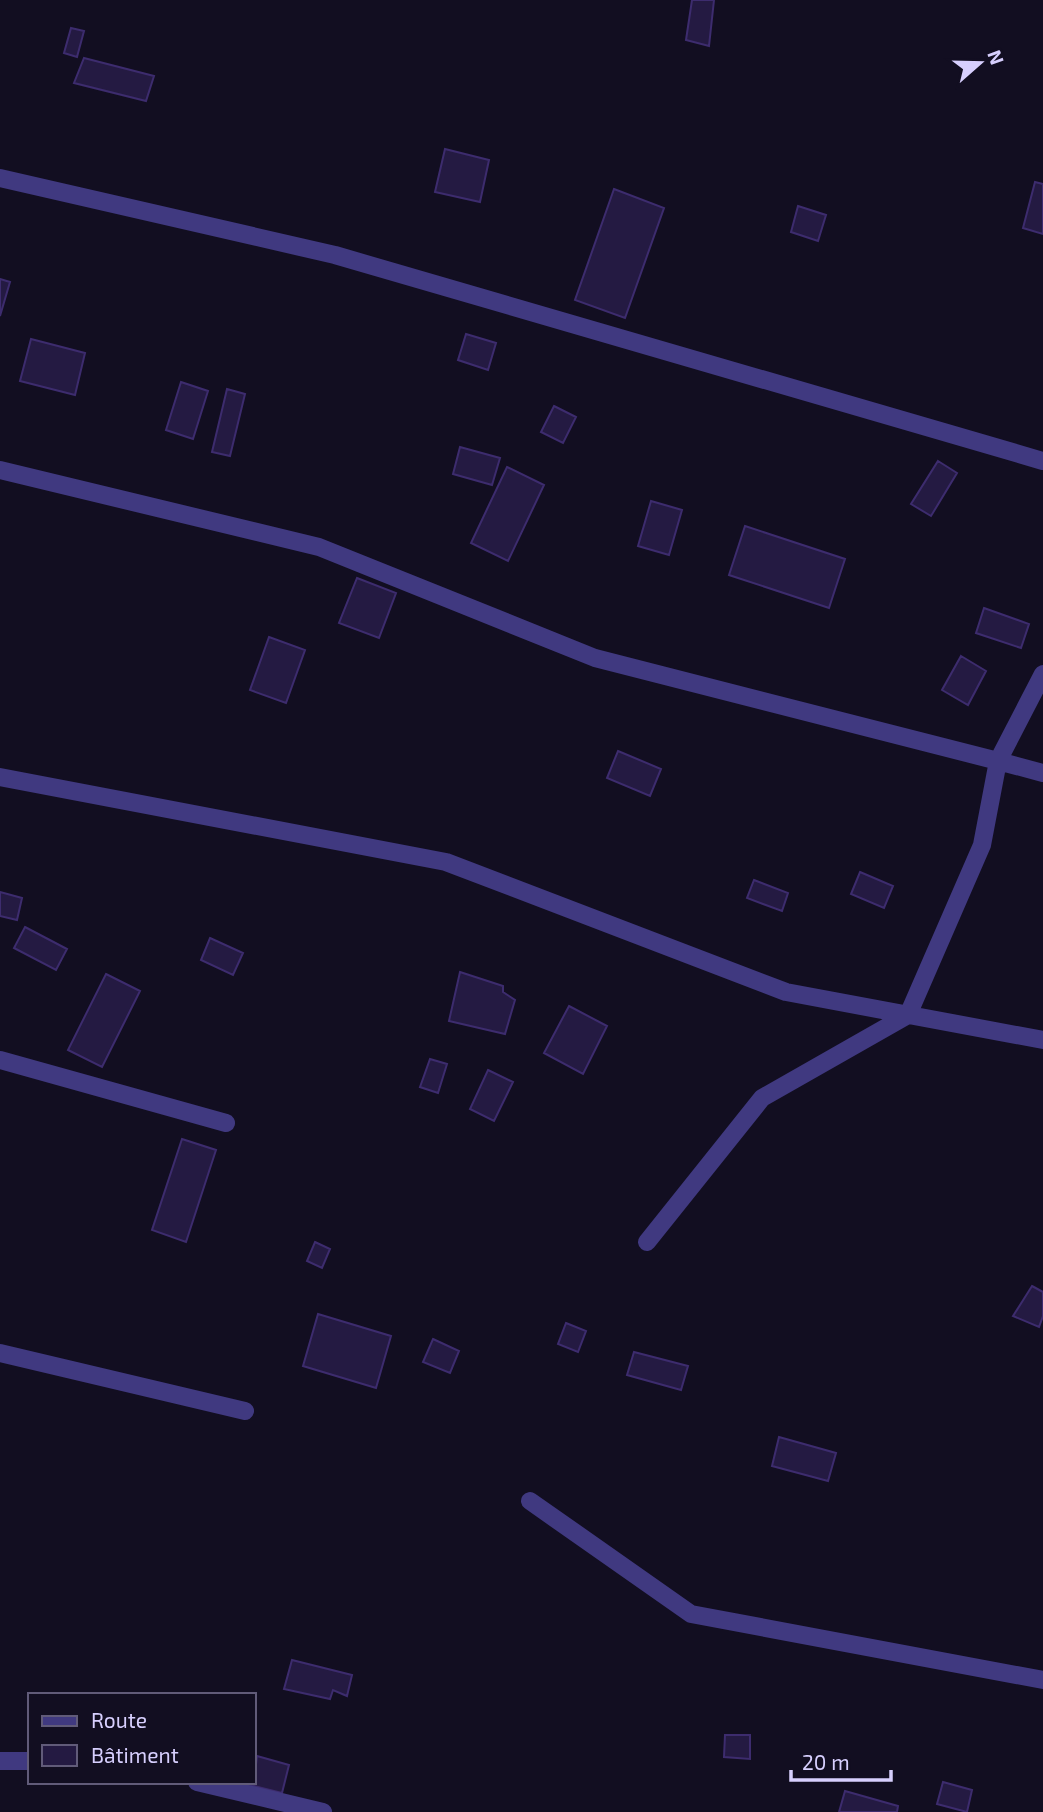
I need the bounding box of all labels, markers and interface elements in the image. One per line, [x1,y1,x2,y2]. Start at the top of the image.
north arrow [945,28,1015,98]
text: N [983,47,1010,67]
legend [28,1693,256,1784]
text: Route [91,1707,147,1732]
scale bar [791,1738,891,1782]
text: Bâtiment [91,1742,179,1767]
text: 20 m [802,1749,850,1774]

